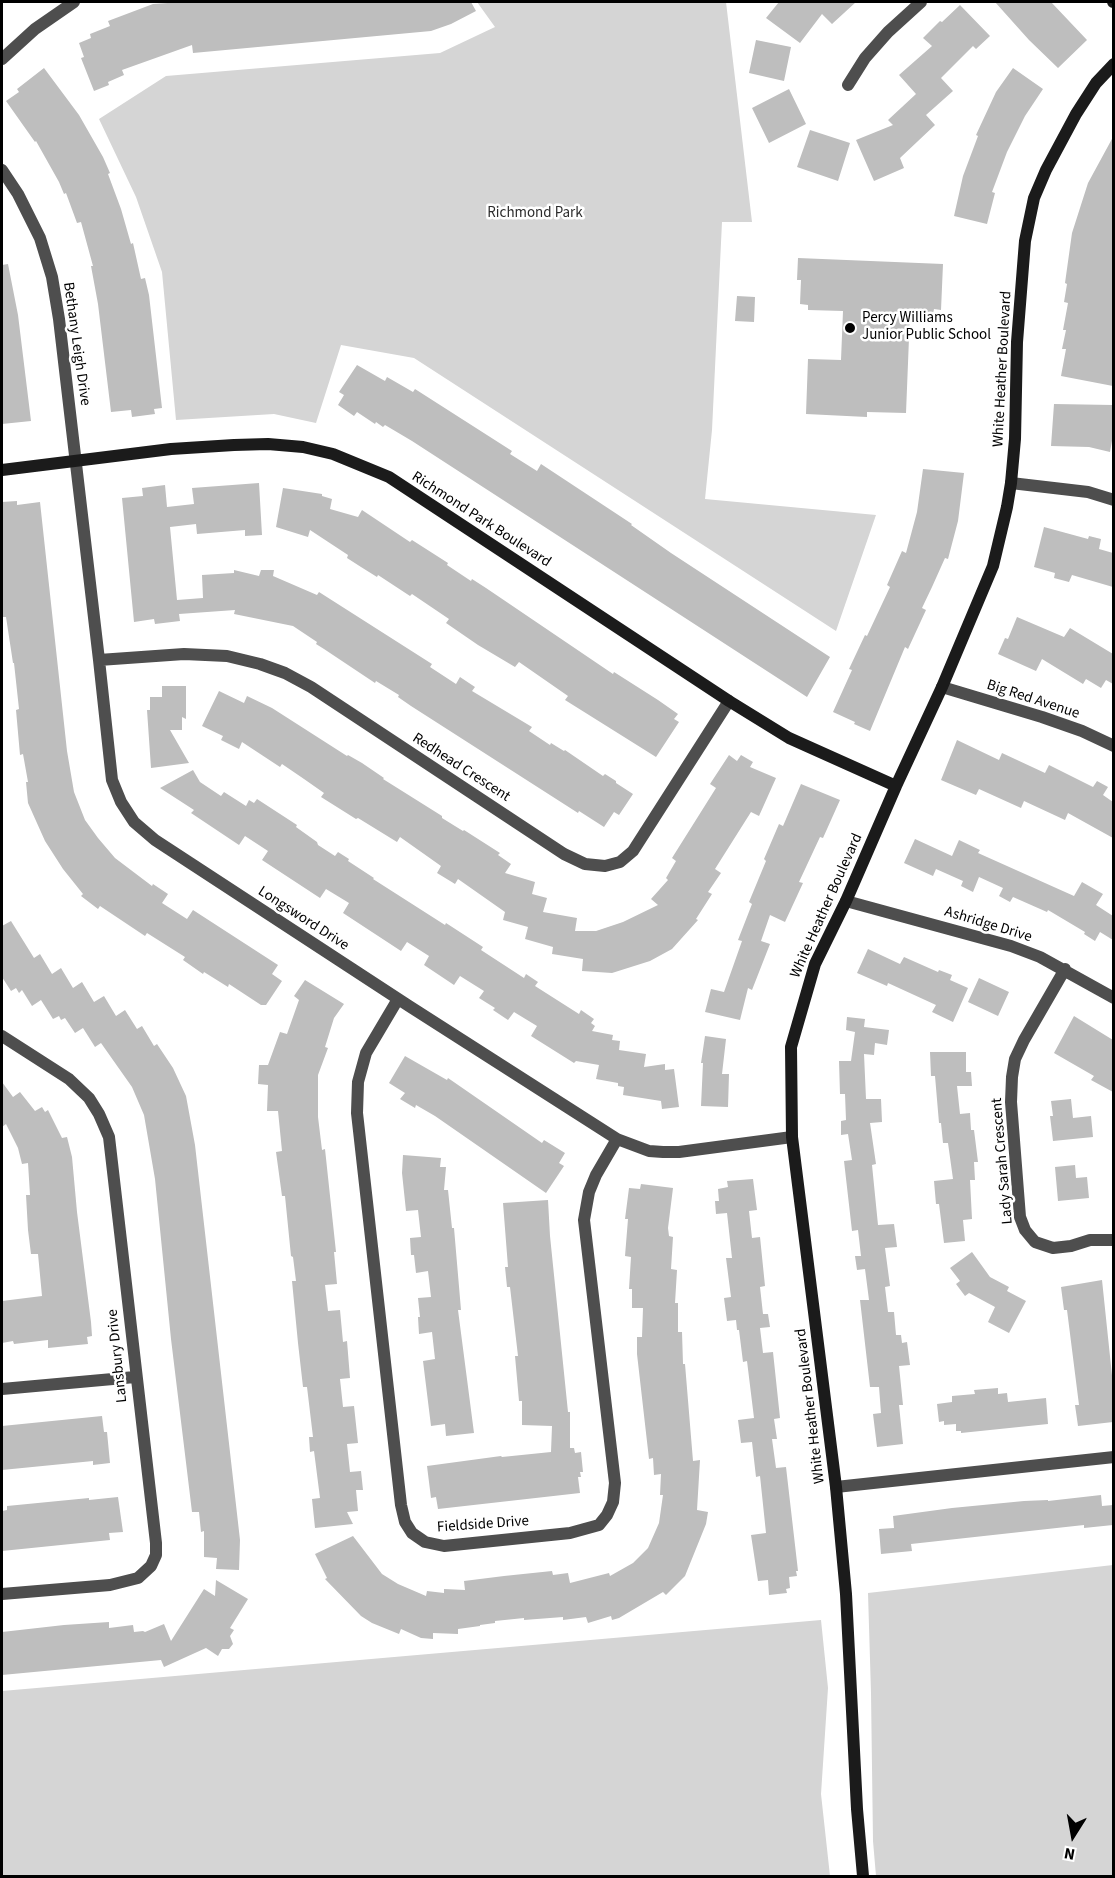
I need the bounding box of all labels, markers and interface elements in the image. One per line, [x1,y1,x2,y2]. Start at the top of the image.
park label: Richmond Park [487,205,583,223]
street label: Bethany Leigh Drive [58,281,94,407]
street label: White Heather Boulevard [990,290,1016,448]
place label: Percy Williams Junior Public School [862,310,991,345]
marker: Percy Williams Junior Public School [843,321,857,335]
street label: Richmond Park Boulevard [408,468,554,572]
street label: Big Red Avenue [984,677,1082,723]
street label: Redhead Crescent [409,730,513,806]
street label: White Heather Boulevard [787,831,867,981]
street label: Longsword Drive [254,883,352,955]
street label: Ashridge Drive [942,903,1034,947]
street label: Lady Sarah Crescent [989,1097,1017,1225]
street label: Lansbury Drive [104,1308,132,1404]
street label: White Heather Boulevard [793,1327,829,1485]
street label: Fieldside Drive [437,1513,529,1537]
north arrow [1043,1806,1103,1866]
text: N [1062,1842,1077,1865]

